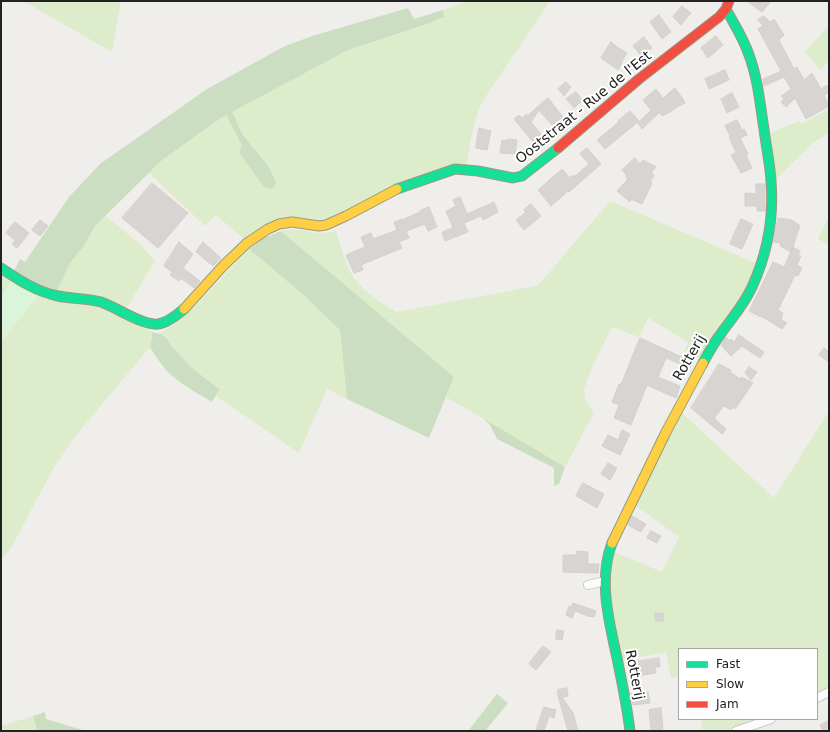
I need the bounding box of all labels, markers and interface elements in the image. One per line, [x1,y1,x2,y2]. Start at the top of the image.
street label: Ooststraat - Rue de l'Est [513,48,655,168]
street label: Rotterij [670,332,710,384]
street label: Rotterij [621,648,647,702]
legend [678,648,818,720]
text: Fast [716,657,740,671]
text: Slow [716,677,744,691]
text: Jam [716,697,739,711]

